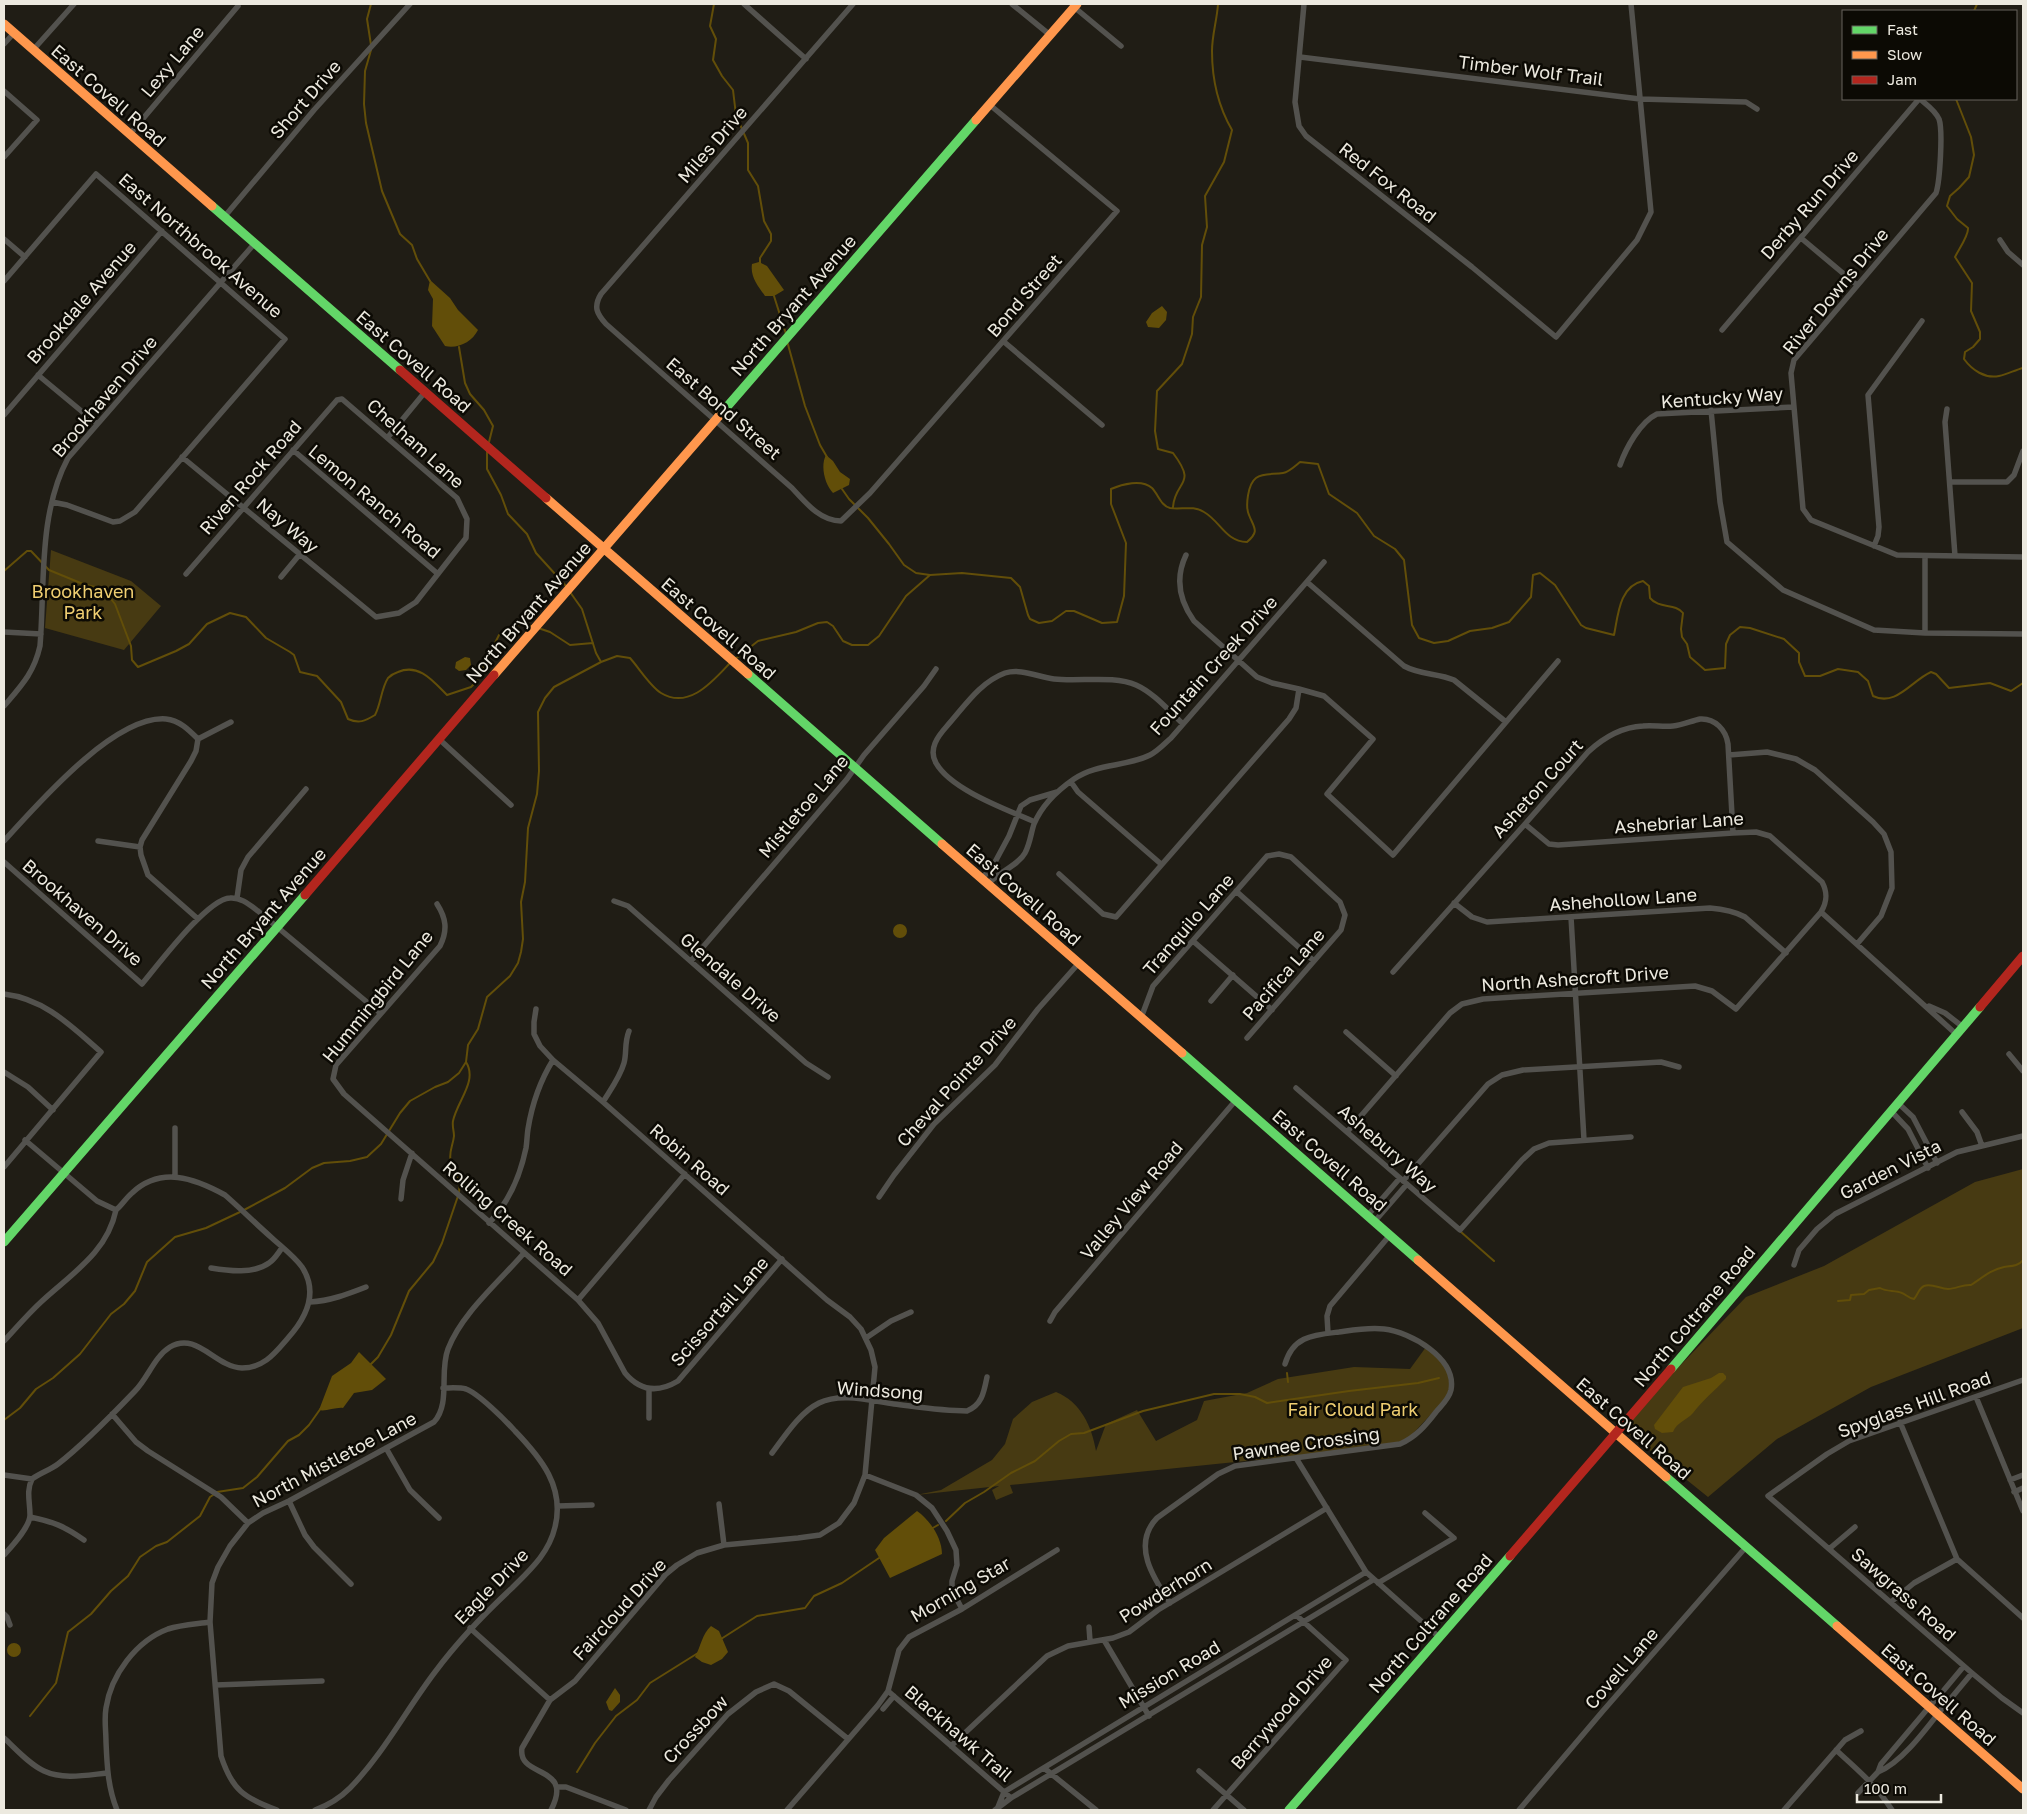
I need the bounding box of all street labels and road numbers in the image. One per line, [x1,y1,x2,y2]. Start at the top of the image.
street label: Lexy Lane [136,21,208,101]
street label: East Covell Road [47,39,171,151]
street label: Timber Wolf Trail [1457,50,1605,90]
street label: Short Drive [265,55,345,143]
street label: Miles Drive [673,101,751,187]
street label: Red Fox Road [1335,137,1441,227]
street label: Derby Run Drive [1755,145,1863,263]
street label: East Northbrook Avenue [115,168,287,322]
street label: River Downs Drive [1777,223,1893,359]
street label: North Bryant Avenue [726,230,860,380]
street label: Brookdale Avenue [22,236,140,368]
street label: Bond Street [982,249,1066,341]
street label: East Covell Road [352,305,476,417]
street label: Brookhaven Drive [47,331,161,461]
street label: East Bond Street [662,352,786,464]
street label: Kentucky Way [1660,382,1784,412]
street label: Chelham Lane [363,394,469,492]
street label: Riven Rock Road [194,415,306,539]
street label: Lemon Ranch Road [304,439,446,563]
street label: Nay Way [252,493,324,557]
street label: North Bryant Avenue [461,537,595,687]
street label: East Covell Road [657,572,781,684]
street label: Fountain Creek Drive [1145,591,1281,739]
street label: Asheton Court [1487,734,1587,842]
street label: Mistletoe Lane [753,750,853,862]
street label: Ashebriar Lane [1614,807,1744,837]
street label: East Covell Road [962,838,1086,950]
street label: North Bryant Avenue [196,843,330,993]
street label: Brookhaven Drive [18,854,148,970]
street label: Tranquilo Lane [1138,869,1238,979]
street label: Ashehollow Lane [1548,883,1698,915]
street label: Pacifica Lane [1237,924,1329,1024]
street label: Hummingbird Lane [317,925,437,1067]
street label: Glendale Drive [676,927,786,1027]
street label: North Ashecroft Drive [1480,960,1670,996]
street label: Cheval Pointe Drive [892,1011,1020,1151]
street label: Ashebury Way [1334,1099,1442,1197]
street label: East Covell Road [1268,1104,1392,1216]
street label: Robin Road [646,1118,734,1200]
street label: Garden Vista [1836,1134,1944,1204]
street label: Valley View Road [1075,1136,1187,1264]
street label: Rolling Creek Road [439,1156,577,1280]
street label: North Coltrane Road [1629,1241,1759,1391]
street label: Scissortail Lane [665,1252,773,1370]
street label: Spyglass Hill Road [1835,1366,1993,1442]
street label: East Covell Road [1572,1372,1696,1484]
street label: Windsong [836,1376,924,1404]
street label: North Mistletoe Lane [248,1406,420,1512]
street label: Pawnee Crossing [1231,1422,1381,1464]
street label: Eagle Drive [449,1543,533,1629]
street label: Sawgrass Road [1847,1543,1961,1645]
street label: North Coltrane Road [1364,1549,1496,1697]
street label: Morning Star [906,1552,1014,1626]
street label: Powderhorn [1115,1553,1215,1627]
street label: Faircloud Drive [568,1554,670,1664]
street label: Covell Lane [1580,1623,1662,1713]
street label: Mission Road [1114,1635,1224,1713]
street label: East Covell Road [1877,1638,2001,1750]
street label: Berrywood Drive [1226,1651,1336,1773]
street label: Blackhawk Trail [901,1680,1017,1786]
street label: Crossbow [658,1690,732,1768]

